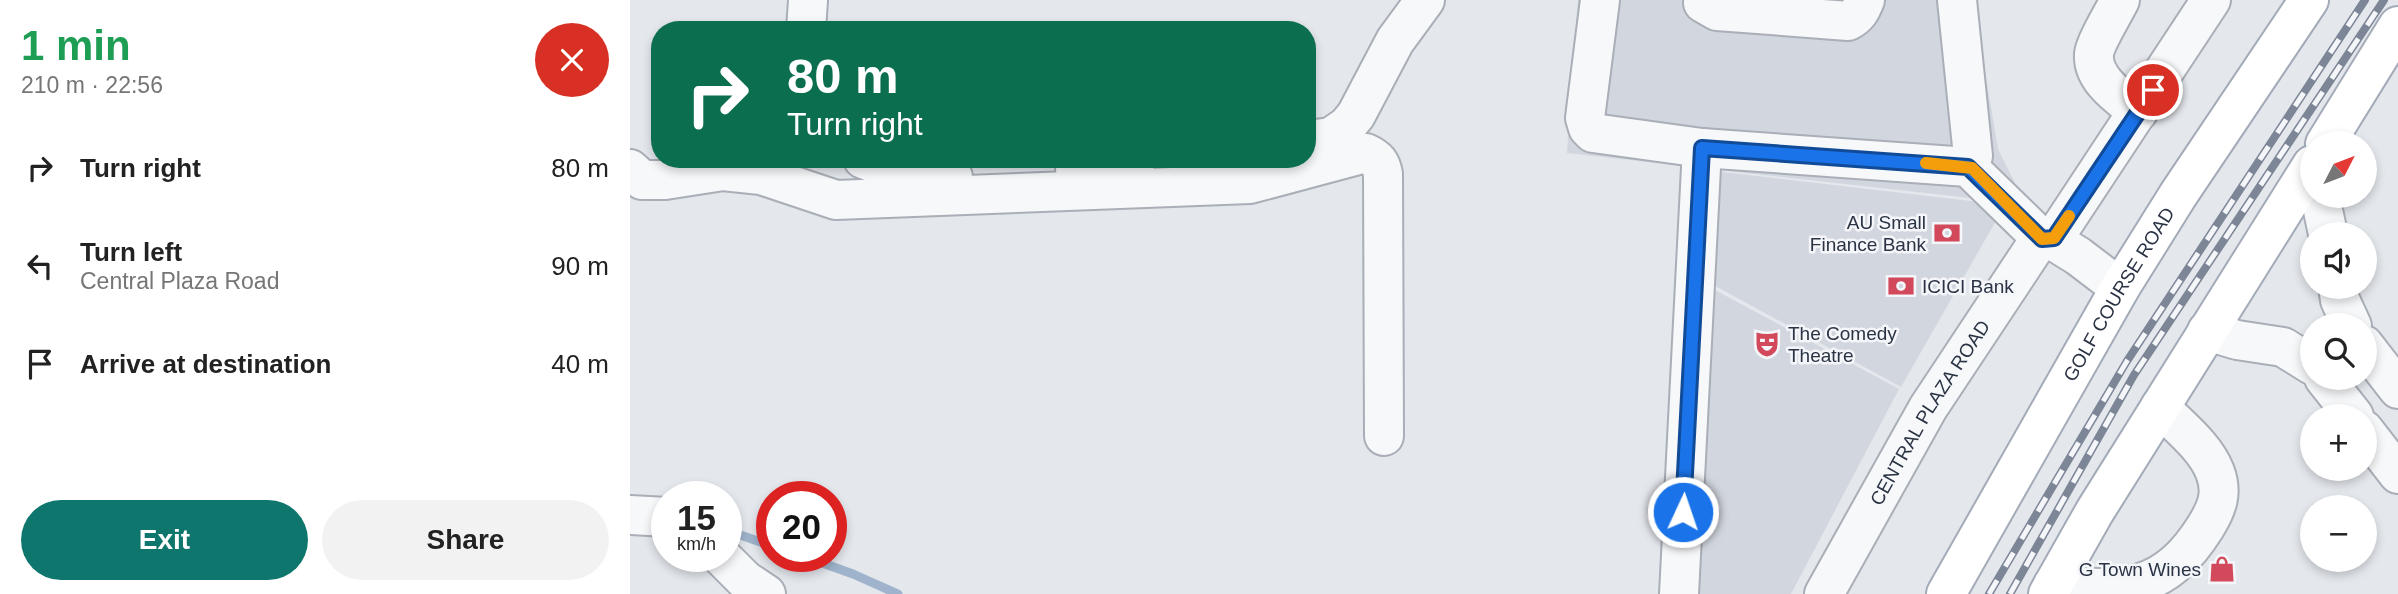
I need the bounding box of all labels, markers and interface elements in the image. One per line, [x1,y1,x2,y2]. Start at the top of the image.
text: 1 min [21,22,131,69]
button: close [535,23,609,97]
icon: right [672,49,763,140]
text: 80 m [787,49,899,103]
pin [2123,60,2183,120]
icon: arrive [2134,71,2172,109]
text: 210 m · 22:56 [21,72,163,98]
text: Turn right [787,106,923,142]
north arrow [2300,131,2376,208]
map controls [2300,131,2377,572]
icon: right [21,149,59,187]
text: Turn right [80,153,201,183]
text: 80 m [551,153,609,183]
street label: GOLF COURSE ROAD [2059,203,2178,385]
place label: AU Small Finance Bank [1810,212,1926,255]
bank icon: AU Small Finance Bank [1932,218,1962,248]
button: sound [2300,222,2377,299]
text: Turn left [80,237,182,267]
icon: left [21,247,59,285]
text: 90 m [551,251,609,281]
text: Central Plaza Road [80,268,279,294]
bank icon: ICICI Bank [1886,271,1916,301]
place label: ICICI Bank [1922,276,2014,297]
button: search [2300,313,2377,390]
street label: CENTRAL PLAZA ROAD [1865,316,1994,509]
place label: The Comedy Theatre [1788,323,1897,366]
theatre icon: The Comedy Theatre [1752,329,1782,359]
icon: arrive [21,345,59,383]
text: Arrive at destination [80,349,331,379]
text: 40 m [551,349,609,379]
button: + [2300,404,2377,481]
position arrow [1646,475,1720,549]
speed limit sign: 20 [756,481,847,572]
button: − [2300,495,2377,572]
text: 15 [677,498,716,537]
button: Exit [21,500,308,580]
button: Share [322,500,609,580]
text: km/h [677,534,716,554]
shop icon: G Town Wines [2207,554,2237,584]
place label: G Town Wines [2079,559,2201,580]

